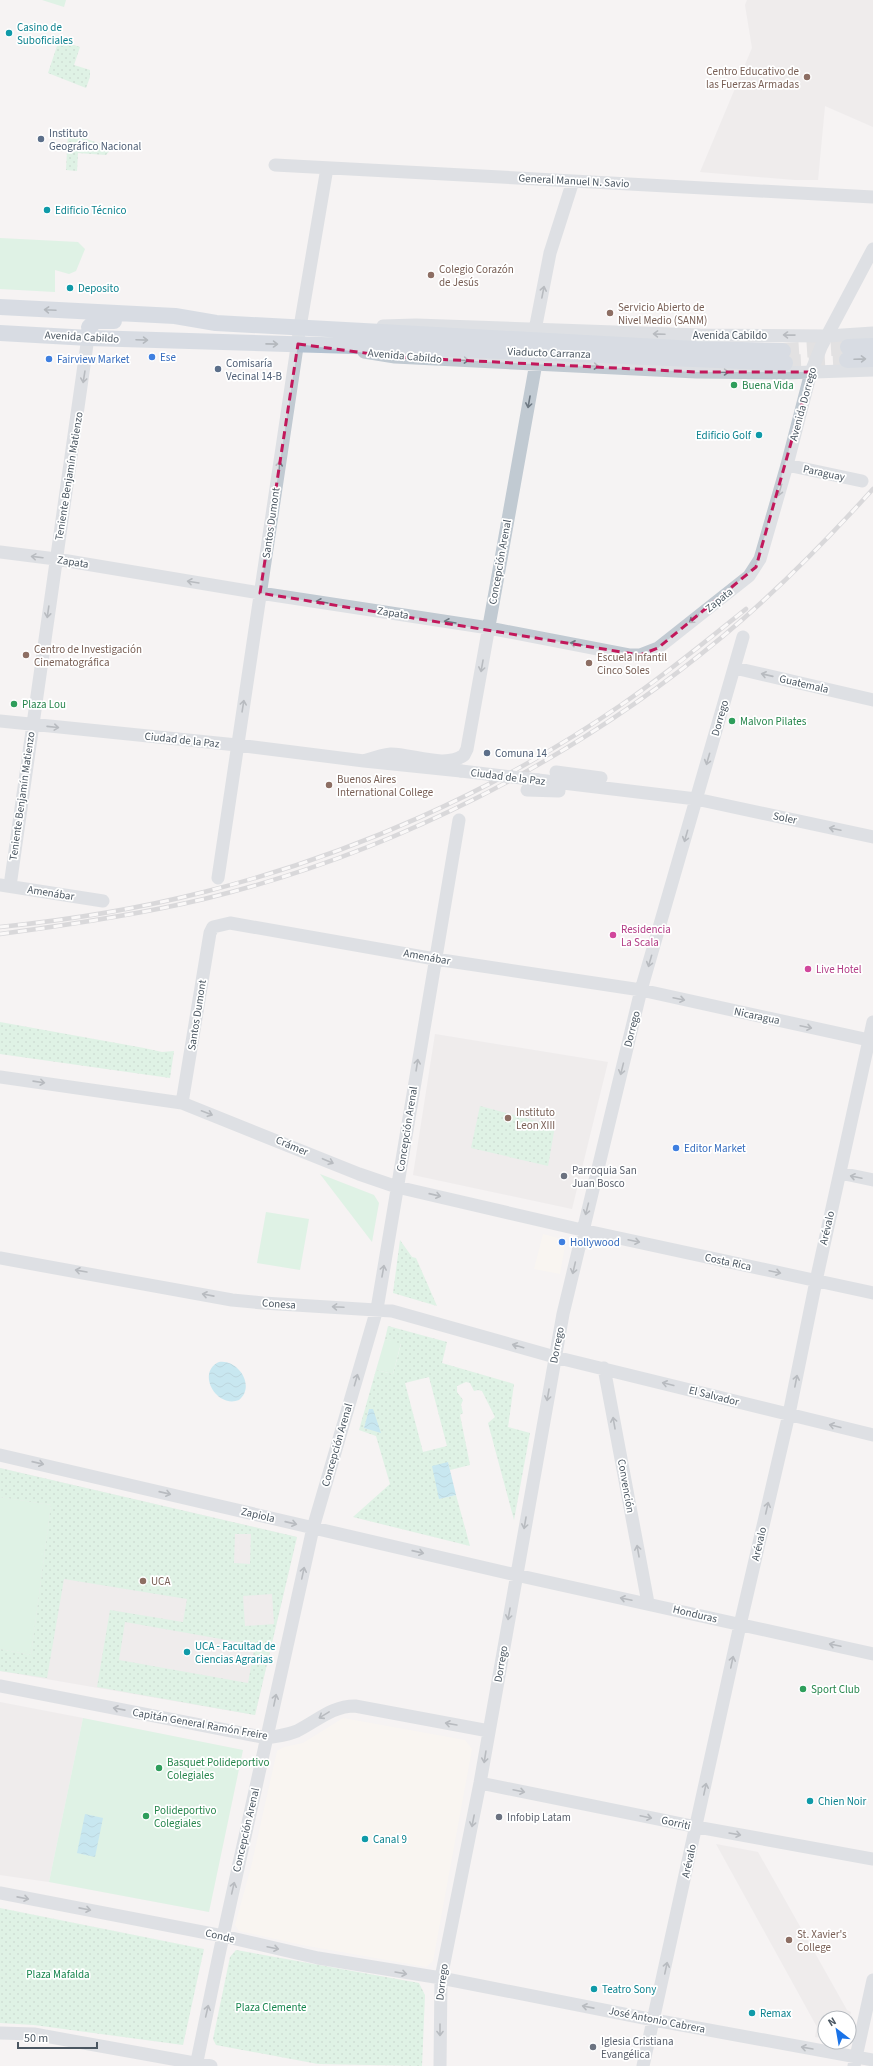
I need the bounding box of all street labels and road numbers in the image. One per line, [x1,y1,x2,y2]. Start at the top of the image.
street label: General Manuel N. Savio [518,171,630,191]
street label: Avenida Cabildo [44,328,120,346]
street label: Avenida Cabildo [693,328,767,343]
street label: Viaducto Carranza [507,344,591,362]
street label: Avenida Cabildo [367,345,443,367]
street label: Avenida Dorrego [786,365,820,443]
street label: Teniente Benjamín Matienzo [51,411,87,541]
street label: Paraguay [802,461,846,485]
street label: Santos Dumont [259,486,283,559]
street label: Concepción Arenal [485,518,515,606]
street label: Zapata [56,552,90,572]
street label: Zapata [702,584,736,616]
street label: Zapata [376,603,410,623]
street label: Guatemala [778,671,830,697]
street label: Dorrego [708,698,732,738]
street label: Ciudad de la Paz [144,729,221,751]
street label: Teniente Benjamín Matienzo [6,731,38,861]
street label: Ciudad de la Paz [470,765,547,789]
street label: Soler [772,808,798,828]
street label: Amenábar [26,882,76,904]
street label: Amenábar [402,945,452,969]
street label: Santos Dumont [184,978,210,1051]
street label: Nicaragua [733,1004,781,1028]
street label: Dorrego [620,1009,644,1049]
street label: Concepción Arenal [393,1085,421,1173]
street label: Crámer [274,1132,311,1160]
street label: Arévalo [816,1210,838,1246]
street label: Costa Rica [703,1250,753,1274]
street label: Conesa [262,1295,296,1313]
street label: Dorrego [546,1325,568,1365]
street label: El Salvador [687,1383,741,1410]
street label: Concepción Arenal [318,1401,356,1488]
street label: Convención [614,1458,638,1514]
street label: Zapiola [240,1504,276,1526]
street label: Arévalo [748,1526,770,1562]
street label: Honduras [671,1602,719,1626]
street label: Dorrego [490,1644,512,1683]
street label: Capitán General Ramón Freire [131,1705,269,1743]
street label: Concepción Arenal [229,1786,263,1874]
street label: Gorriti [660,1813,692,1833]
street label: Arévalo [678,1843,700,1879]
street label: Conde [204,1925,237,1947]
street label: Dorrego [432,1963,452,2001]
street label: José Antonio Cabrera [607,2003,707,2037]

